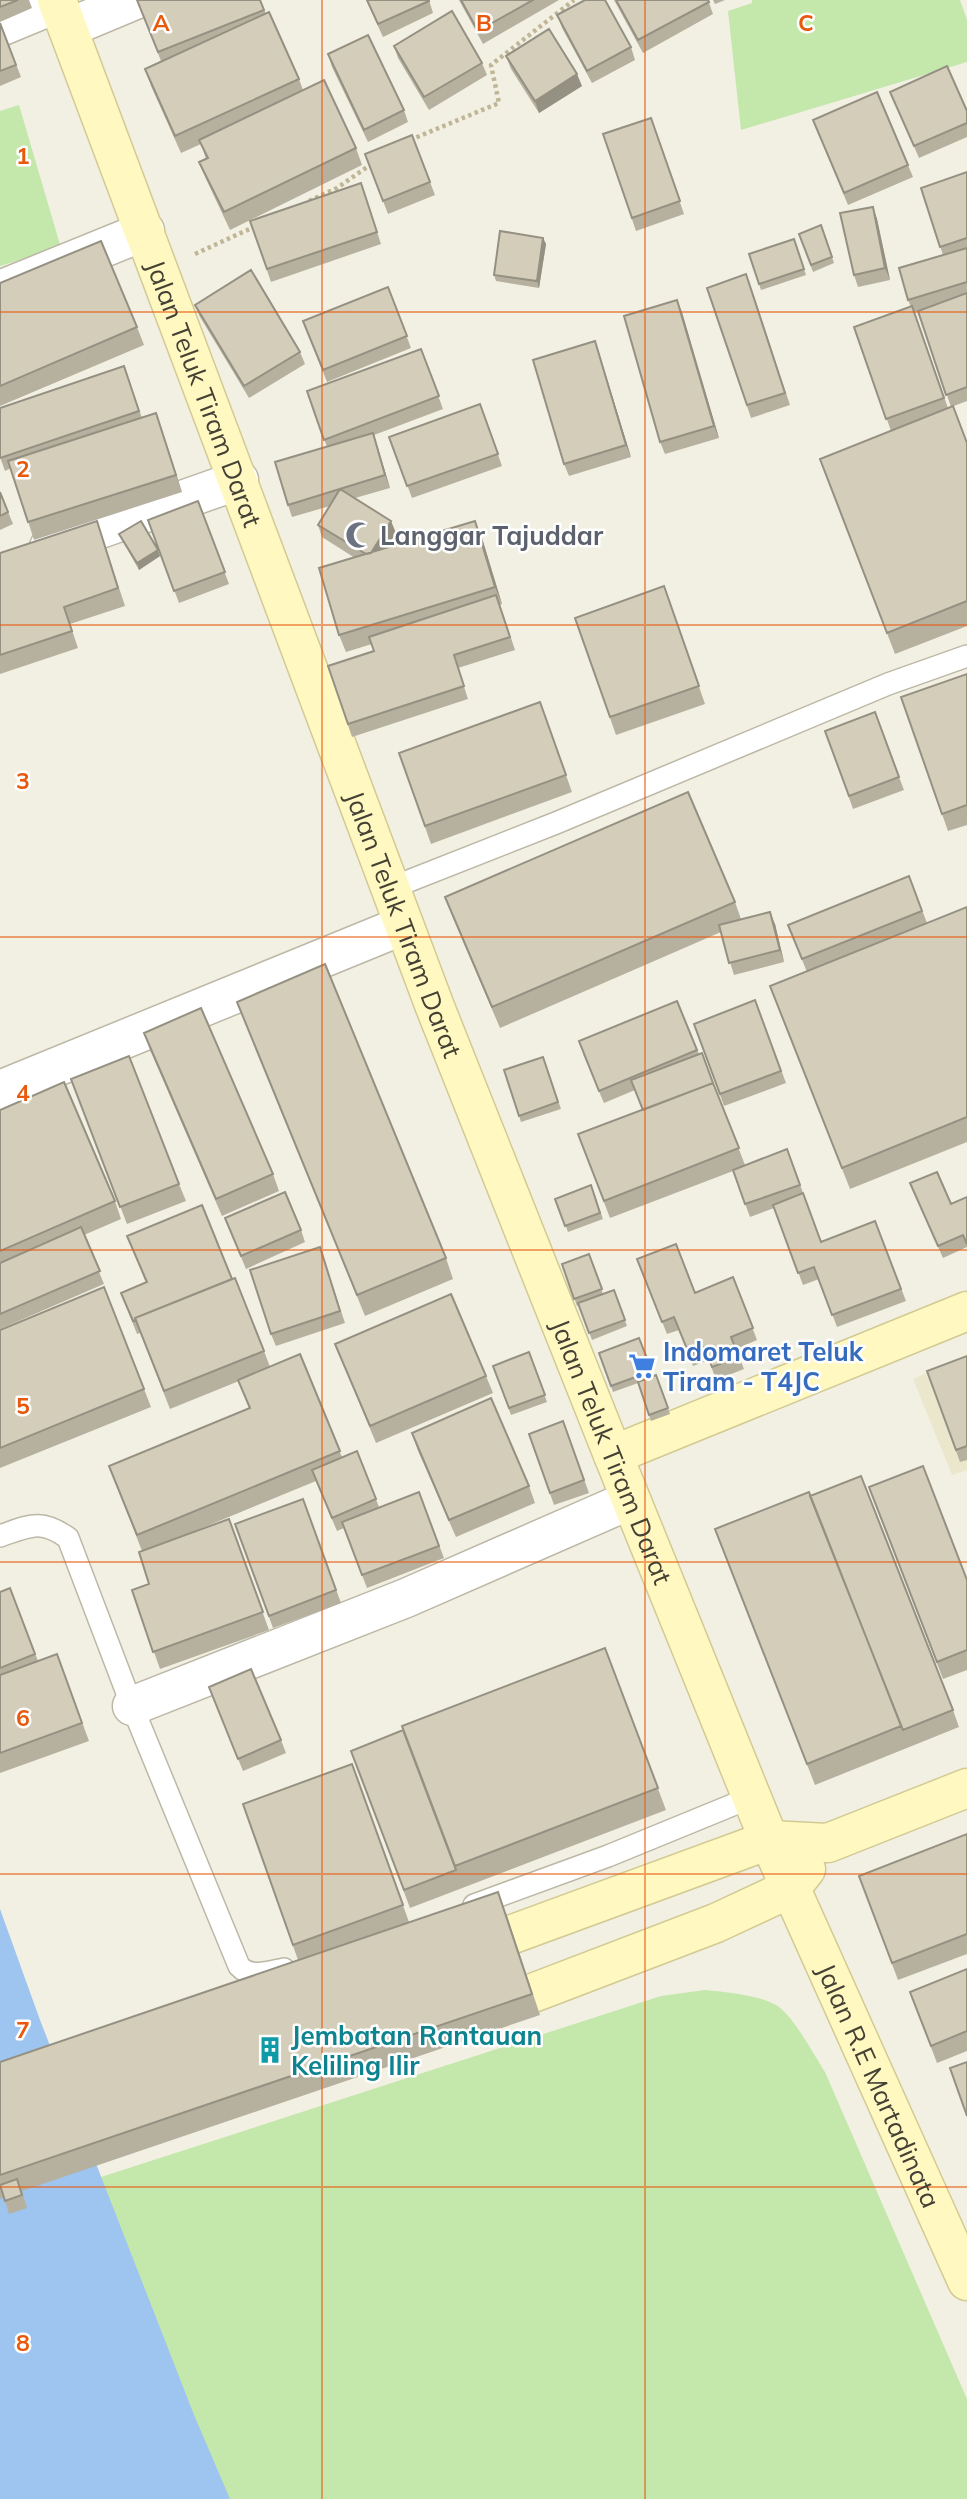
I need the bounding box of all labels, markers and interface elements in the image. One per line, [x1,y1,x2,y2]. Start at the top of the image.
text: A [152,8,170,37]
text: B [476,8,492,37]
text: C [798,8,814,37]
text: 1 [16,141,30,170]
street label: Jalan Teluk Tiram Darat [139,255,270,531]
text: 2 [16,454,30,483]
place label: Langgar Tajuddar [380,519,604,552]
mosque icon: Langgar Tajuddar [344,520,374,550]
text: 3 [16,766,30,795]
street label: Jalan Teluk Tiram Darat [339,786,470,1062]
text: 4 [16,1078,30,1107]
street label: Jalan Teluk Tiram Darat [544,1314,680,1589]
place label: Indomaret Teluk Tiram - T4JC [663,1335,864,1398]
supermarket icon: Indomaret Teluk Tiram - T4JC [627,1351,657,1381]
text: 5 [16,1391,30,1420]
text: 6 [16,1703,30,1732]
street label: Jalan R.E Martadinata [810,1958,948,2213]
text: 7 [16,2015,30,2044]
place label: Jembatan Rantauan Keliling Ilir [291,2019,542,2082]
building icon: Jembatan Rantauan Keliling Ilir [255,2035,285,2065]
text: 8 [16,2328,30,2357]

